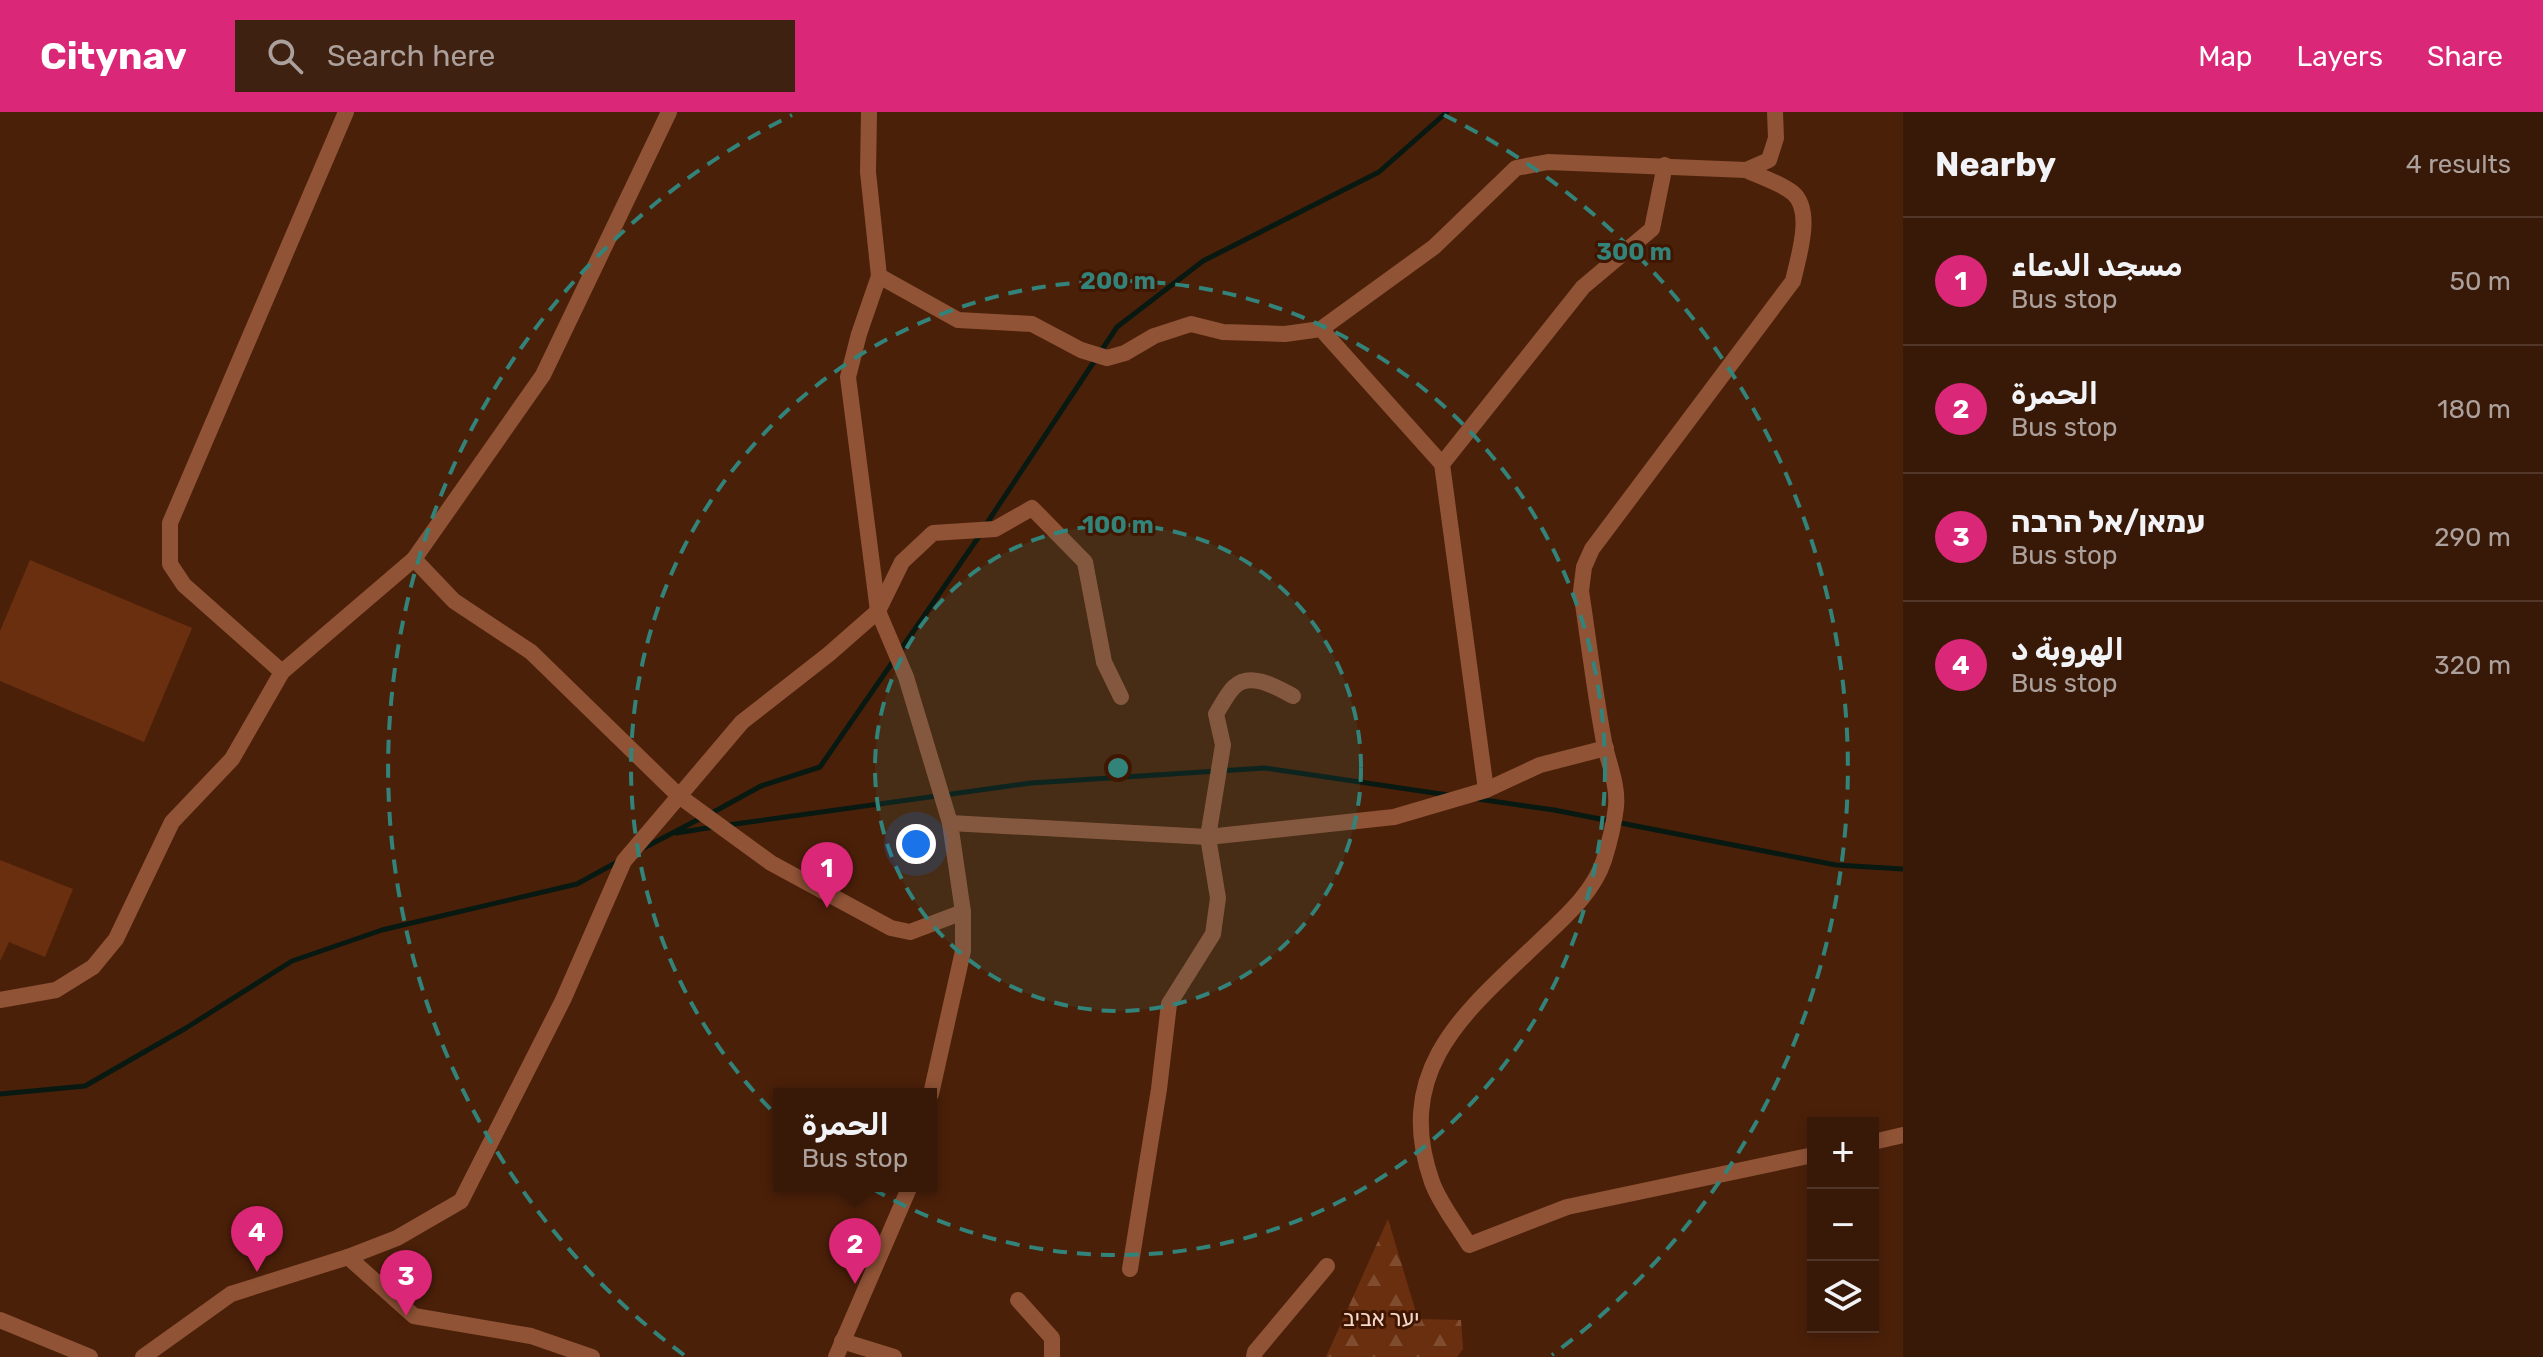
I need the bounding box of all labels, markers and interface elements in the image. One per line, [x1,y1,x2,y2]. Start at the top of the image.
search box [235,20,795,92]
text: Citynav [40,33,187,79]
icon: search [263,34,307,78]
text: Search here [327,38,495,74]
text: Map [2198,40,2253,73]
text: Layers [2297,40,2383,73]
text: Share [2427,40,2503,73]
text: Nearby [1935,144,2056,185]
text: 4 results [2406,149,2511,180]
text: 300 m [1596,238,1672,266]
text: مسجد الدعاء [2011,248,2183,284]
text: 1 [1955,266,1967,297]
text: 50 m [2450,266,2511,297]
text: 200 m [1080,267,1156,295]
text: Bus stop [2011,284,2117,315]
text: الحمرة [2011,376,2098,412]
text: 2 [1953,394,1969,425]
text: 180 m [2437,394,2511,425]
text: Bus stop [2011,412,2117,443]
text: עמאן/אל הרבה [2011,504,2205,540]
text: 100 m [1082,511,1154,539]
text: 3 [1952,522,1970,553]
text: 290 m [2434,522,2511,553]
text: Bus stop [2011,540,2117,571]
text: الهروبة د [2011,632,2124,668]
text: 4 [1952,650,1970,681]
text: 320 m [2434,650,2511,681]
text: Bus stop [2011,668,2117,699]
centre of rings [1104,754,1132,782]
your location [896,824,936,864]
pin: 1 [801,842,853,908]
popup [773,1088,937,1192]
text: الحمرة [802,1107,889,1143]
map controls [1807,1117,1879,1333]
button: + [1807,1117,1879,1189]
text: Bus stop [802,1143,908,1174]
button: − [1807,1189,1879,1261]
pin: 4 [231,1206,283,1272]
pin: 2 [829,1218,881,1284]
pin: 3 [380,1250,432,1316]
button: layers [1807,1261,1879,1333]
park label: יער אביב [1343,1305,1419,1332]

